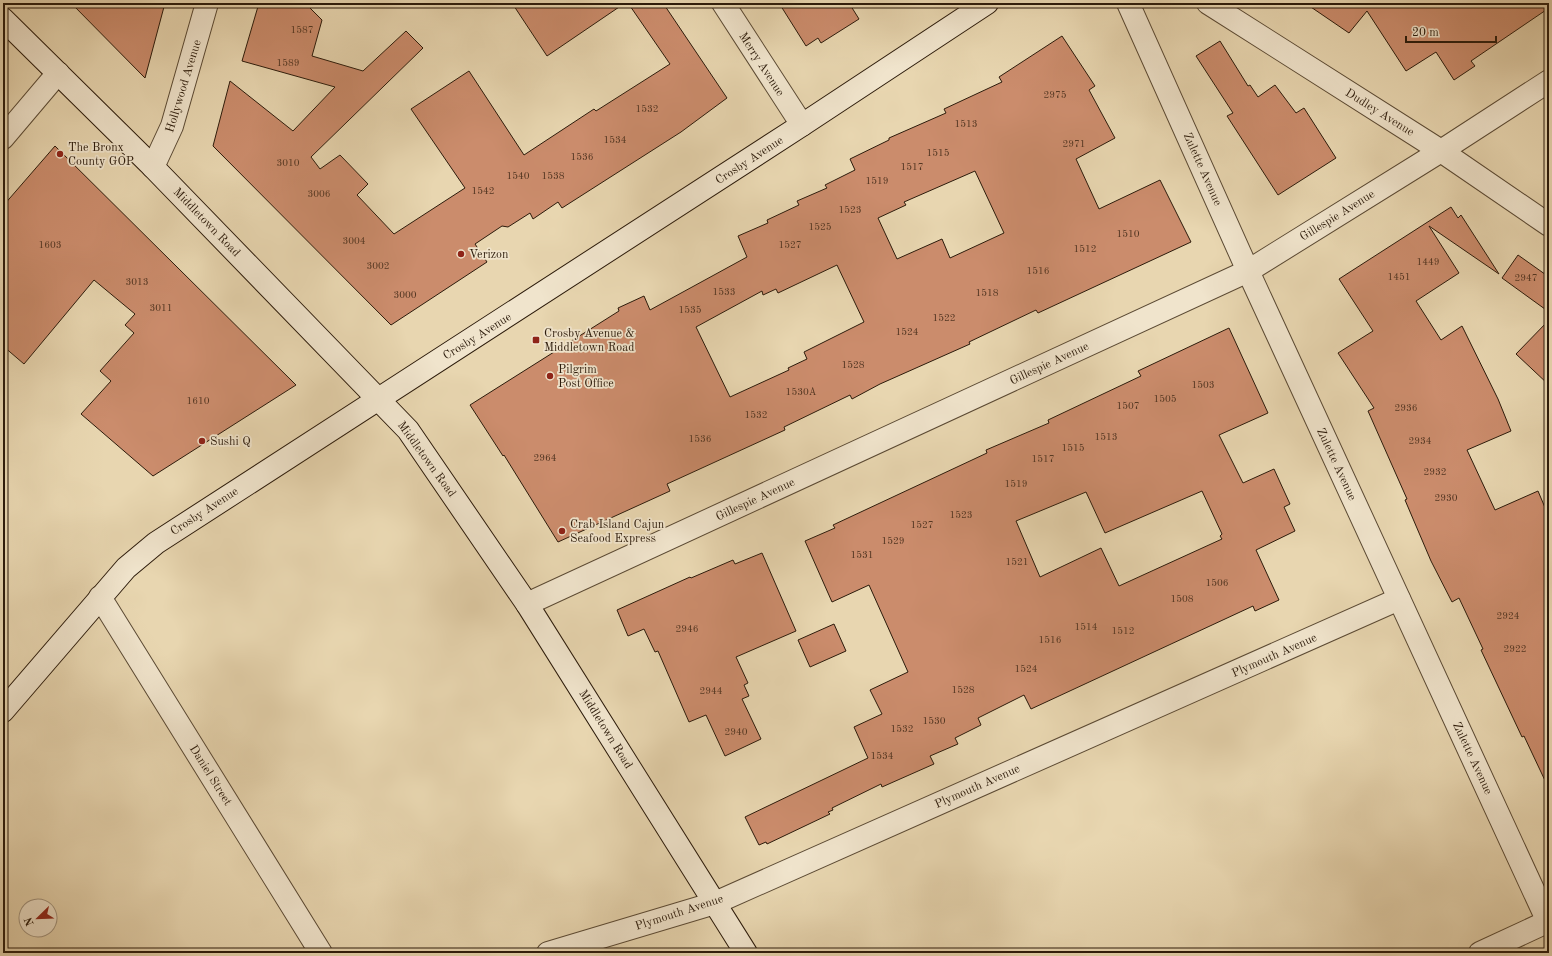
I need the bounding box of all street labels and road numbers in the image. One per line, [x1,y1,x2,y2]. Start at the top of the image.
street label: Merry Avenue [736,31,786,99]
street label: Hollywood Avenue [164,38,204,134]
street label: Dudley Avenue [1343,87,1416,139]
street label: Zulette Avenue [1181,131,1224,208]
street label: Crosby Avenue [714,134,786,187]
street label: Middletown Road [171,186,242,259]
street label: Gillespie Avenue [1298,188,1377,244]
street label: Crosby Avenue [441,311,514,363]
street label: Gillespie Avenue [1008,340,1091,387]
street label: Middletown Road [395,419,458,500]
street label: Zulette Avenue [1314,426,1358,503]
street label: Gillespie Avenue [714,476,797,523]
street label: Crosby Avenue [169,485,241,538]
street label: Plymouth Avenue [1230,632,1319,680]
street label: Middletown Road [576,688,634,771]
street label: Zulette Avenue [1450,720,1494,797]
street label: Daniel Street [187,743,234,808]
street label: Plymouth Avenue [933,763,1022,811]
street label: Plymouth Avenue [634,893,725,933]

